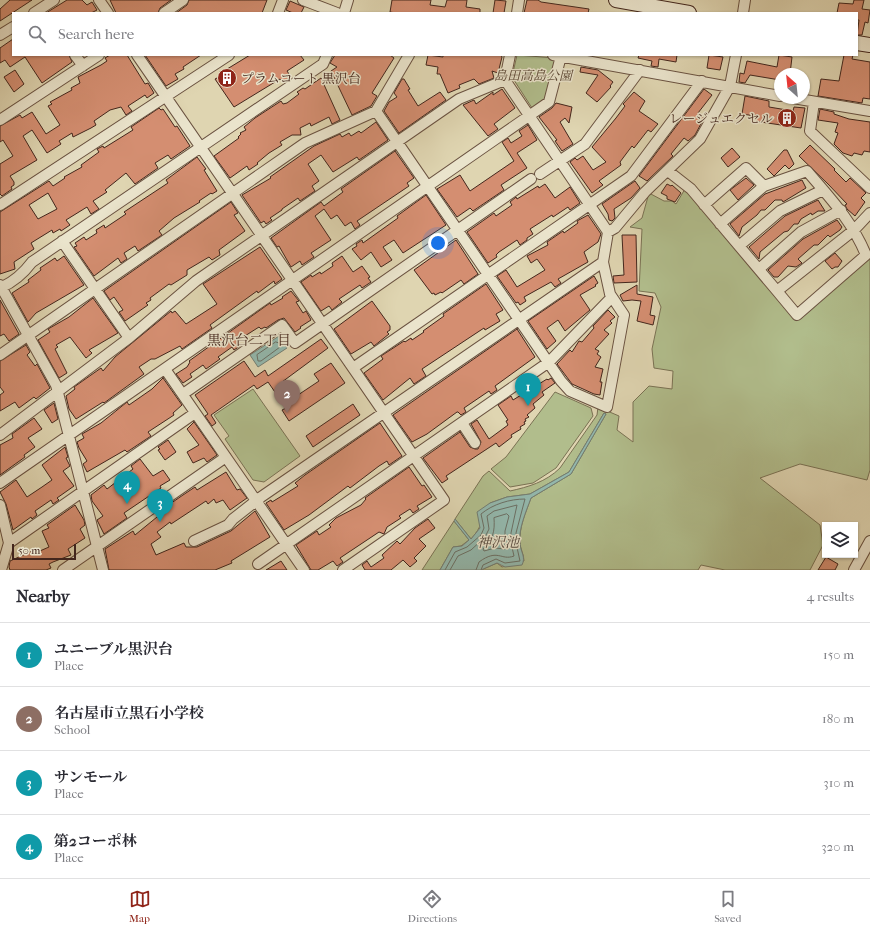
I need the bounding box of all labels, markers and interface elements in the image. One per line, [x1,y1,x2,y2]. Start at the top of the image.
search box [12,12,858,56]
icon: search [26,23,48,45]
text: Search here [58,25,134,43]
building icon: プラムコート 黒沢台 [216,67,238,89]
park label: 島田高島公園 [494,68,574,83]
north arrow [774,68,810,104]
place label: プラムコート 黒沢台 [241,71,361,86]
building icon: レージュエクセル [776,107,798,129]
place label: レージュエクセル [670,111,773,126]
your location [428,233,448,253]
district label: 黒沢台二丁目 [207,332,291,349]
pin: 1 [515,373,541,406]
pin: 2 [274,380,300,413]
pin: 4 [114,471,140,504]
pin: 3 [147,489,173,522]
map controls [822,522,858,558]
button: layers [822,522,858,558]
water label: 神沢池 [477,534,521,551]
scale bar [12,542,76,561]
text: 50 m [18,544,40,557]
text: Nearby [16,586,70,606]
text: 4 results [807,589,854,604]
text: ユニーブル黒沢台 [54,640,173,658]
text: 1 [27,647,31,662]
text: 150 m [823,647,854,662]
text: Place [54,658,84,673]
text: 名古屋市立黒石小学校 [54,704,204,722]
text: 2 [26,711,32,726]
text: 180 m [822,711,854,726]
text: School [54,722,90,737]
text: サンモール [54,768,127,786]
text: 3 [26,775,32,790]
text: 310 m [823,775,854,790]
text: Place [54,786,84,801]
text: 第2コーポ林 [54,832,137,850]
text: 4 [25,839,33,854]
text: 320 m [821,839,854,854]
text: Place [54,850,84,865]
tab: Map [129,888,151,925]
tab: Directions [408,888,457,925]
tab: Saved [714,888,741,925]

